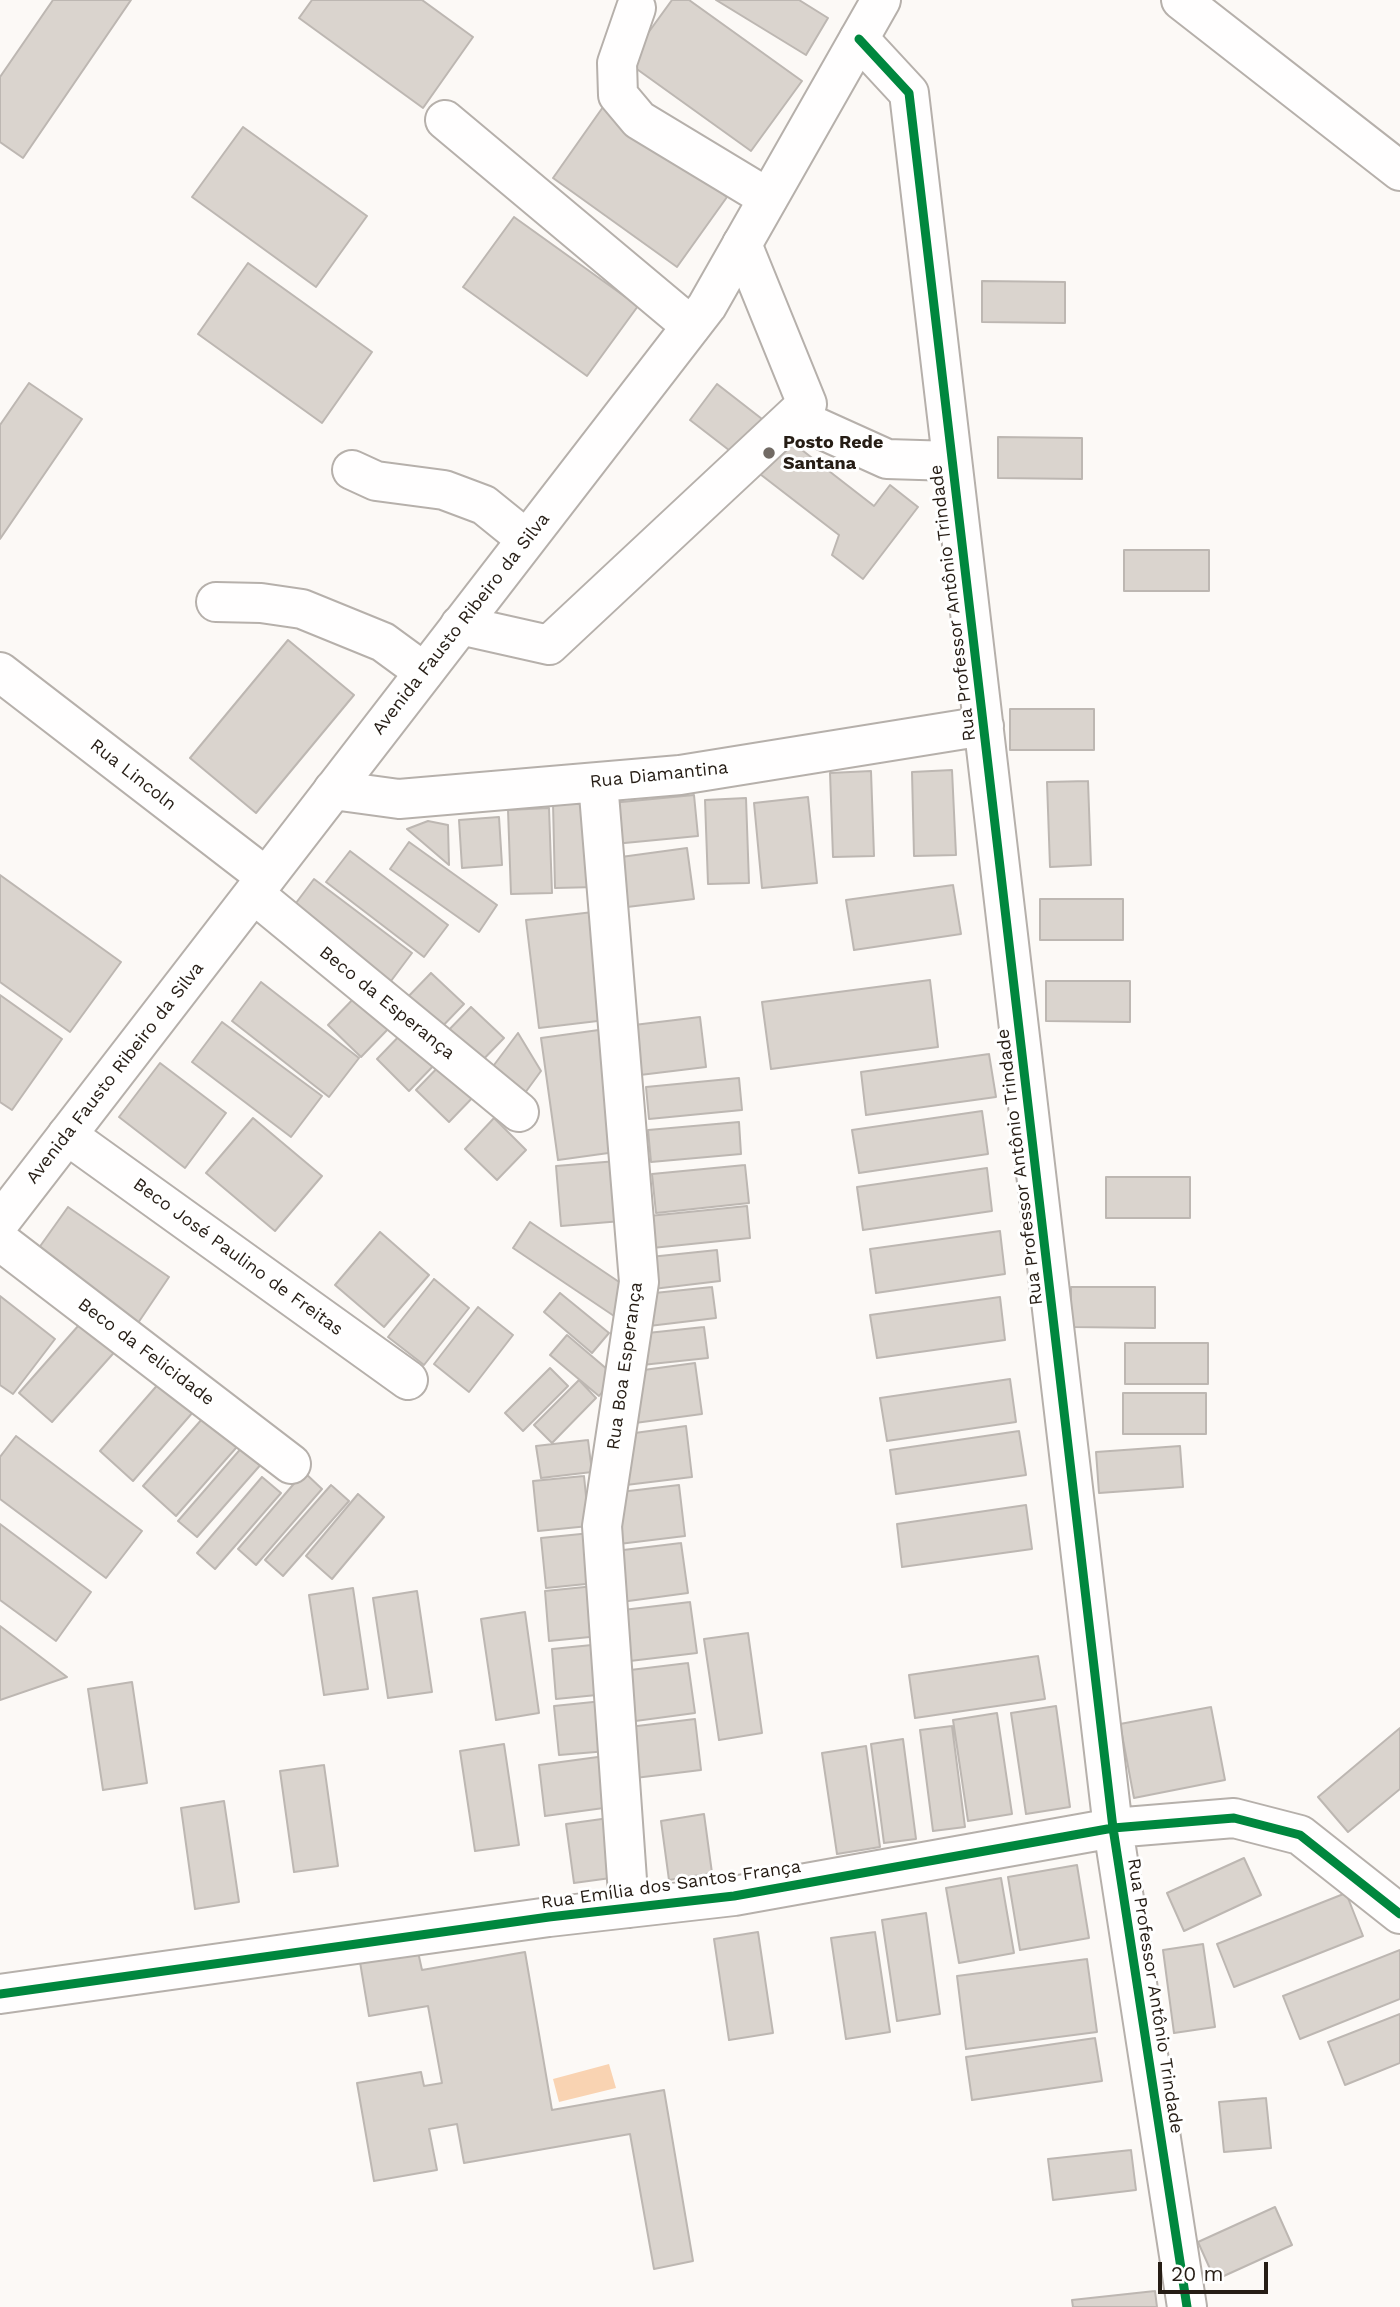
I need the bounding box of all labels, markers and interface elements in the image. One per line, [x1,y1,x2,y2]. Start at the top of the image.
place label: Posto Rede Santana [783,432,883,474]
marker: Posto Rede Santana [761,445,777,461]
street label: Rua Professor Antônio Trindade [925,463,981,743]
street label: Avenida Fausto Ribeiro da Silva [368,509,554,739]
street label: Rua Lincoln [86,735,180,815]
street label: Rua Diamantina [589,757,729,793]
street label: Beco da Esperança [315,942,459,1064]
street label: Avenida Fausto Ribeiro da Silva [22,958,208,1188]
street label: Rua Professor Antônio Trindade [992,1027,1048,1307]
street label: Beco José Paulino de Freitas [129,1174,347,1340]
street label: Rua Boa Esperança [603,1281,647,1451]
street label: Beco da Felicidade [73,1294,219,1410]
street label: Rua Emília dos Santos França [540,1856,802,1914]
street label: Rua Professor Antônio Trindade [1123,1857,1187,2135]
scale bar [1162,2248,1272,2292]
text: 20 m [1171,2261,1223,2286]

